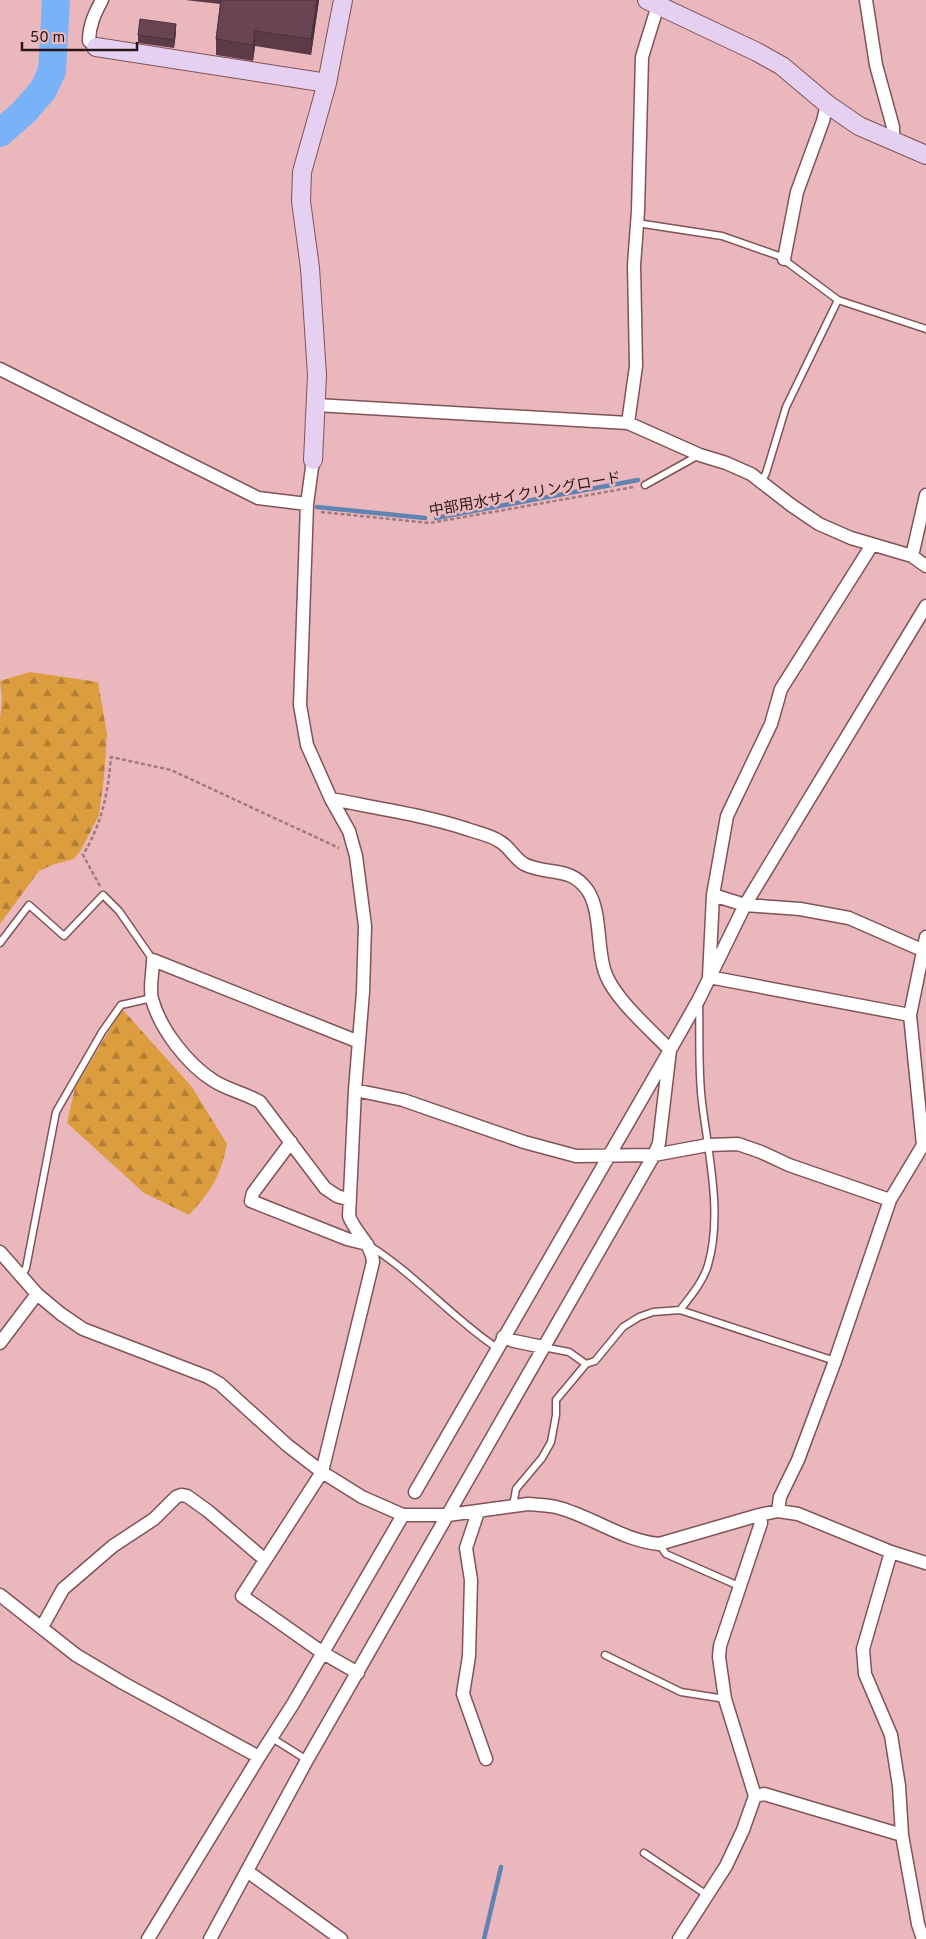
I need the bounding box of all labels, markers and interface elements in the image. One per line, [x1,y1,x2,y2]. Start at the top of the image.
scale bar [22,20,138,52]
text: 50 m [30,29,65,48]
street label: 中部用水サイクリングロード [428,469,623,522]

